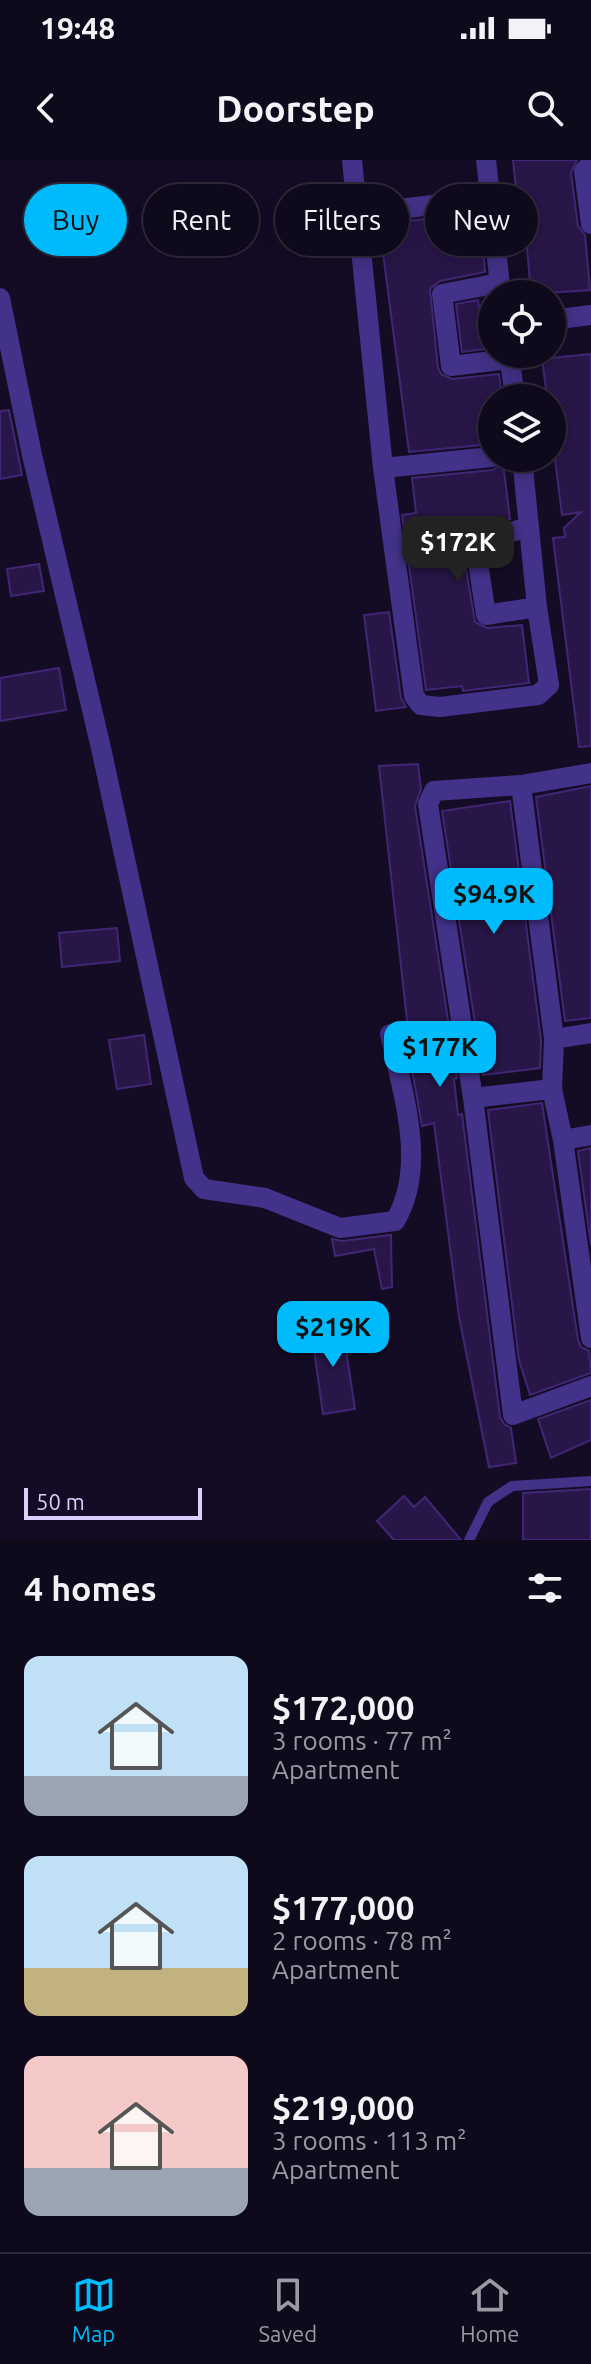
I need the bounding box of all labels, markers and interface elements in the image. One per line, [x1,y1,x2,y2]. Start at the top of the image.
text: 19:48 [40,11,115,45]
icon: back [24,86,68,130]
icon: search [523,86,567,130]
text: Doorstep [216,88,375,129]
chip: Buy [24,184,127,256]
chip: Rent [143,184,259,256]
chip: Filters [275,184,409,256]
chip: New [425,184,538,256]
map controls [478,280,566,472]
button: locate [478,280,566,368]
button: layers [478,384,566,472]
pin: $172K [402,516,514,584]
text: $172K [420,527,496,556]
pin: $94.9K [429,868,559,936]
text: $94.9K [453,879,535,908]
pin: $177K [384,1021,496,1089]
text: $177K [402,1032,478,1061]
pin: $219K [277,1301,389,1369]
text: $219K [295,1312,371,1341]
scale bar [24,1484,202,1520]
text: 50 m [36,1489,85,1514]
icon: filters [523,1566,567,1610]
text: 4 homes [24,1569,157,1607]
icon: home [88,1688,184,1784]
text: $172,000 [272,1688,415,1726]
text: 3 rooms · 77 m² [272,1726,452,1755]
text: Apartment [272,1755,399,1784]
icon: home [88,1888,184,1984]
text: $177,000 [272,1888,415,1926]
text: 2 rooms · 78 m² [272,1926,452,1955]
text: Apartment [272,1955,399,1984]
icon: home [88,2088,184,2184]
text: $219,000 [272,2088,415,2126]
text: 3 rooms · 113 m² [272,2126,467,2155]
text: Apartment [272,2155,399,2184]
tab: Map [72,2273,116,2346]
tab: Saved [259,2273,317,2346]
tab: Home [460,2273,519,2346]

